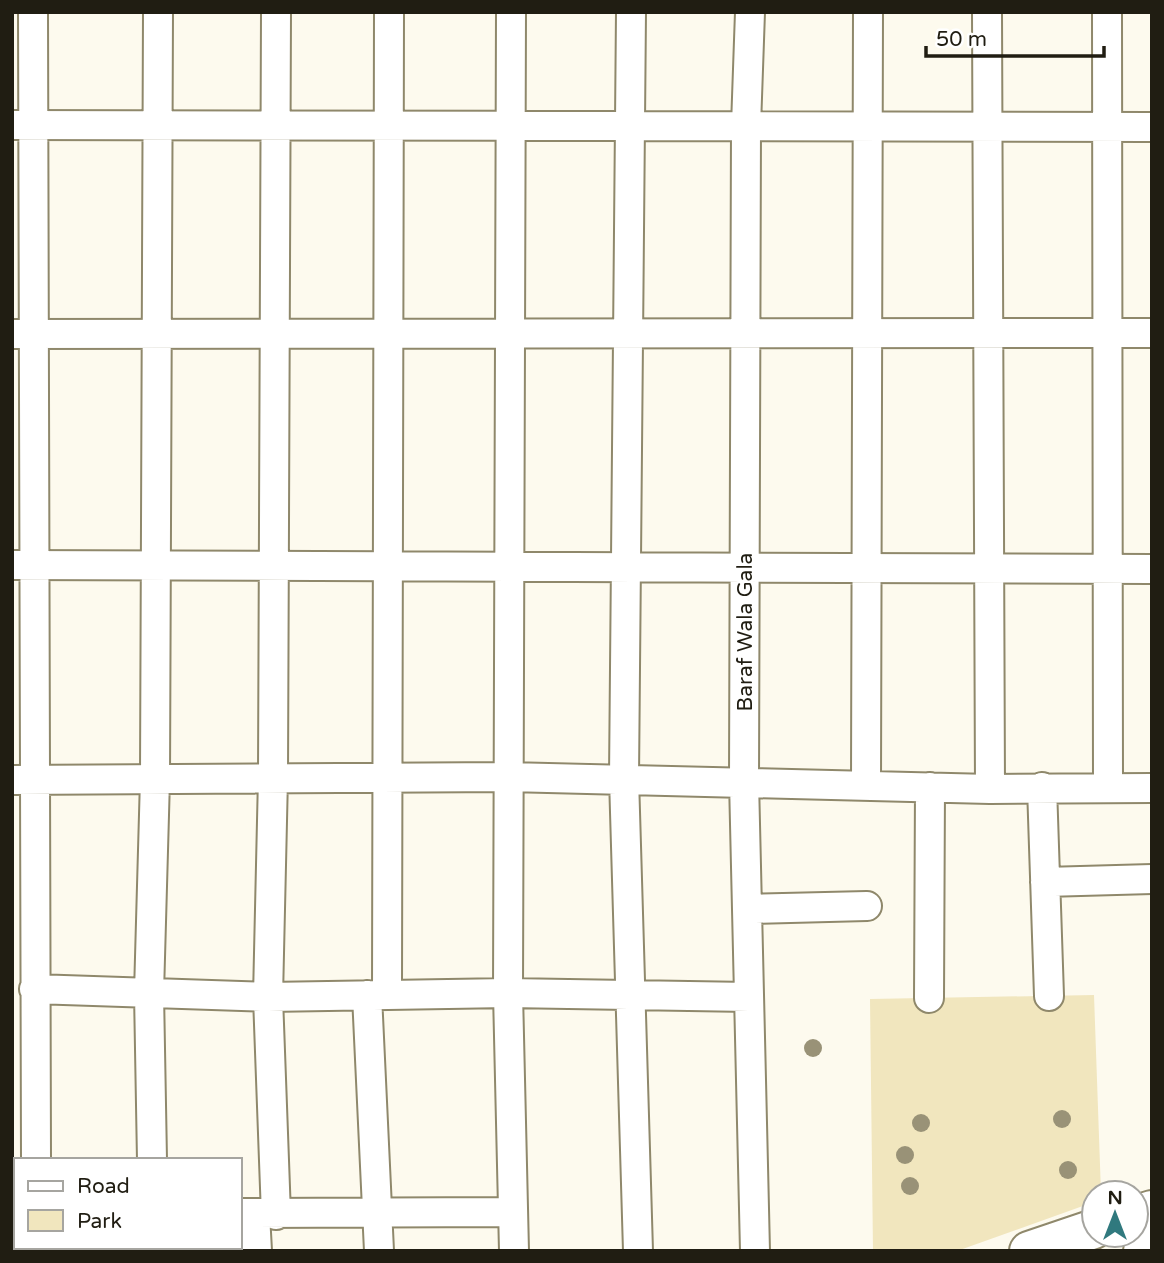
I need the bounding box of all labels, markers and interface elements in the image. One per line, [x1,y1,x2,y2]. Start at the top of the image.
scale bar [926,14,1104,58]
text: 50 m [936,27,987,52]
street label: Baraf Wala Gala [733,553,758,711]
legend [14,1158,242,1249]
text: Road [77,1174,130,1199]
north arrow [1080,1179,1150,1249]
text: N [1107,1187,1123,1209]
text: Park [77,1209,122,1234]

